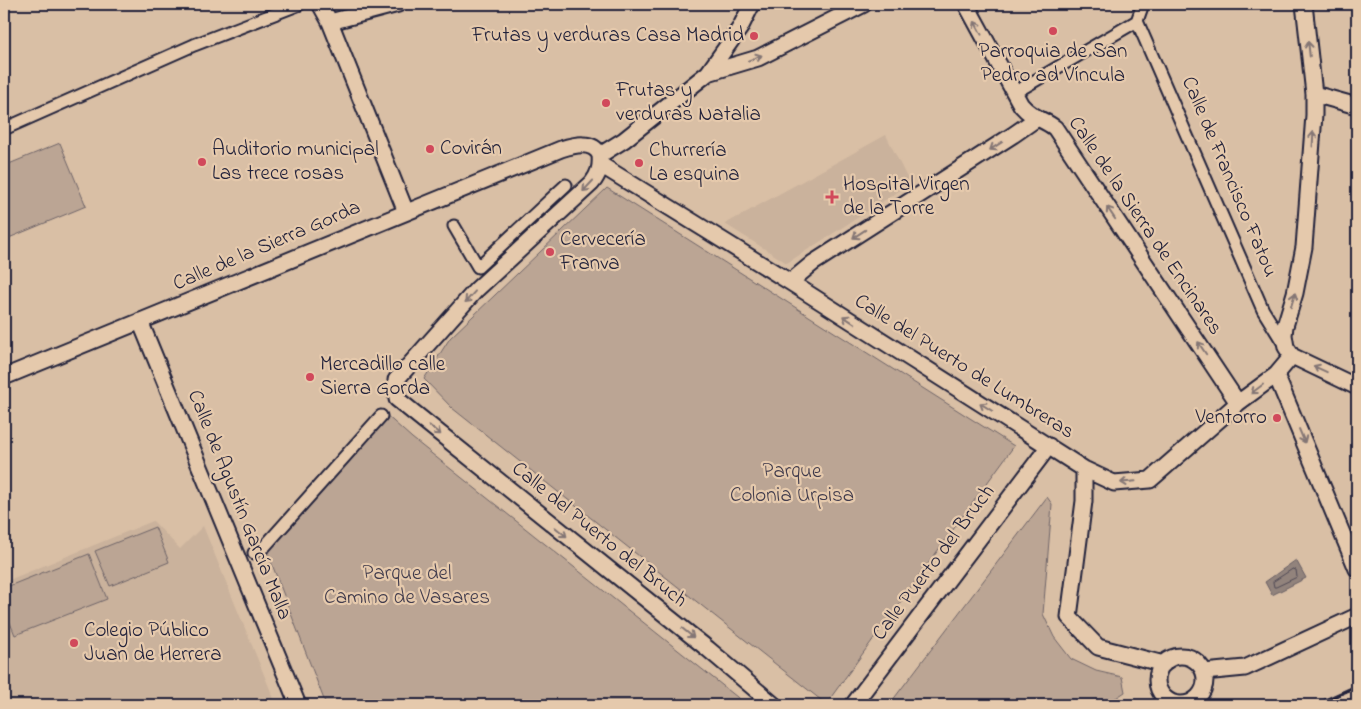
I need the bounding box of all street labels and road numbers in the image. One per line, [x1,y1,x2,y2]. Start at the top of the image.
street label: Calle de Francisco Fatou [1173,72,1285,282]
street label: Calle de la Sierra de Encinares [1060,111,1230,341]
street label: Calle de la Sierra Gorda [169,193,365,299]
street label: Calle del Puerto de Lumbreras [848,287,1080,447]
street label: Calle de Agustín García Malla [177,385,299,625]
street label: Calle del Puerto del Bruch [505,455,693,615]
street label: Calle Puerto del Bruch [865,479,1003,647]

